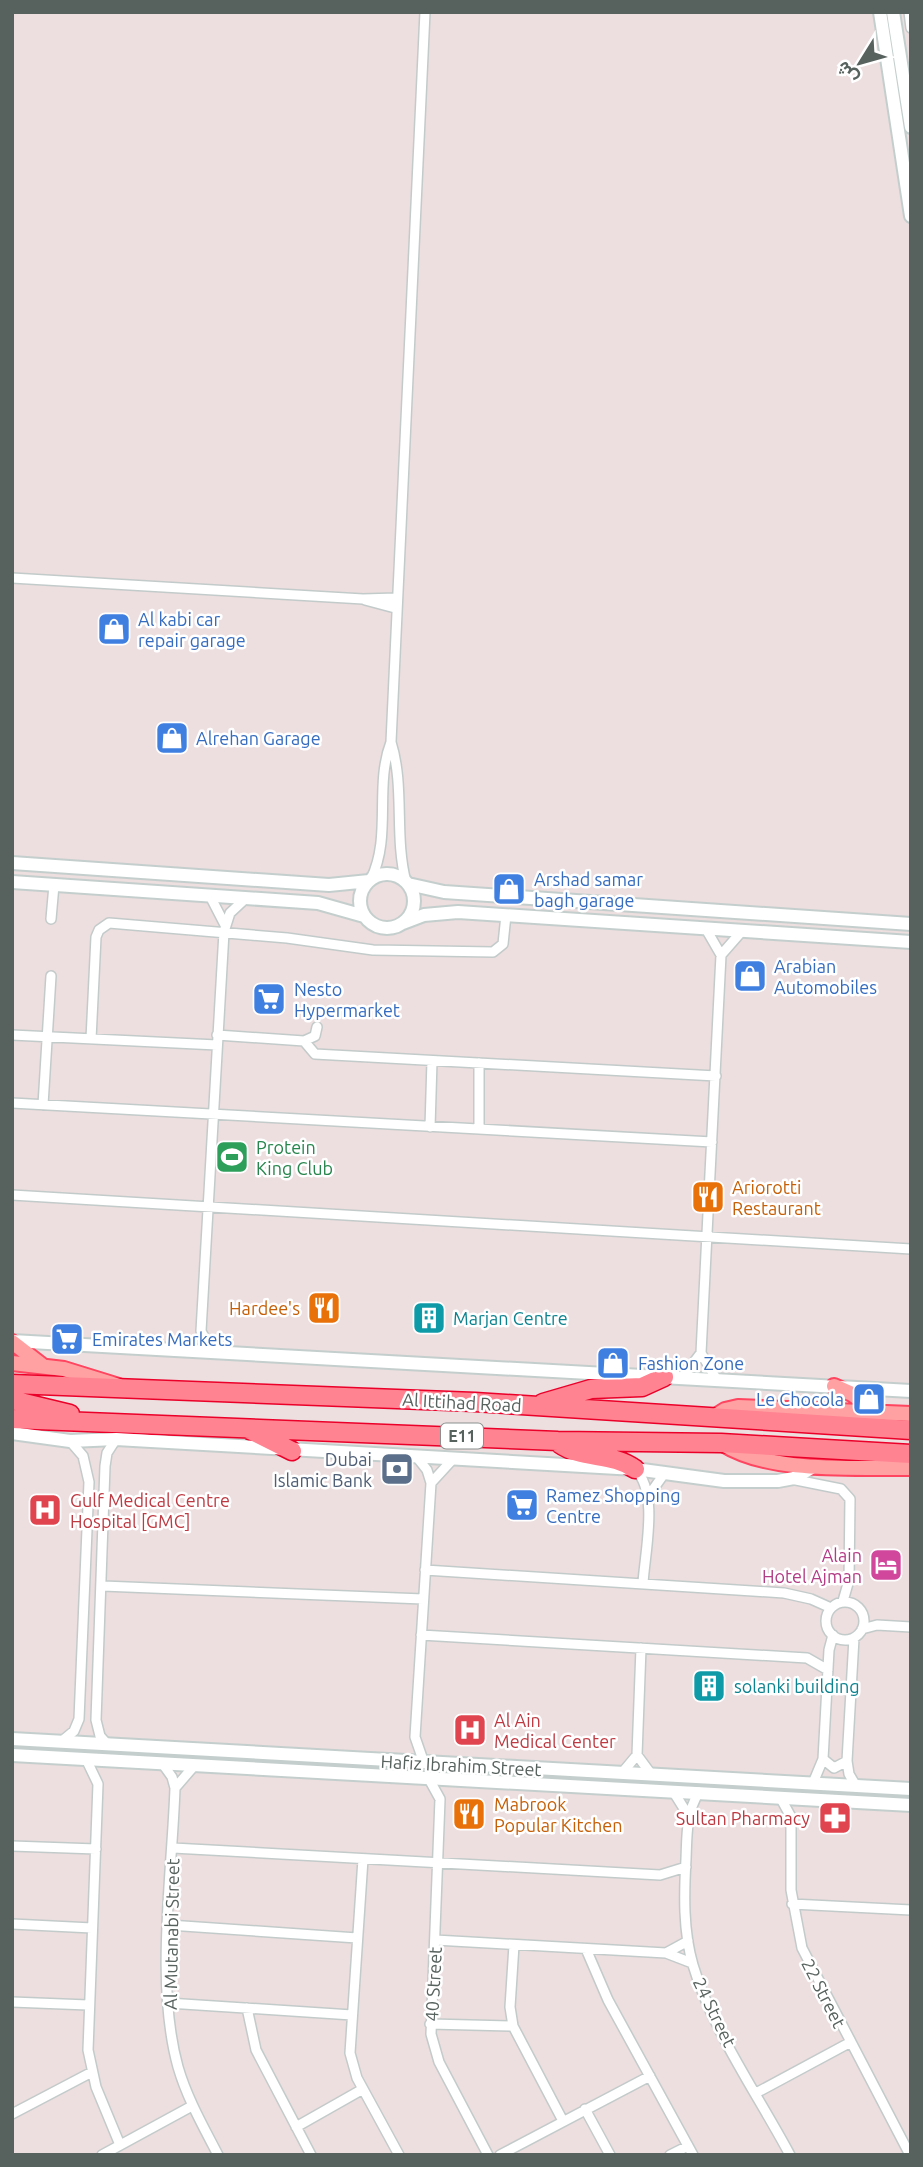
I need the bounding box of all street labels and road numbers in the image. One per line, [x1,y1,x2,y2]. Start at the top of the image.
street label: Al Ittihad Road [402,1389,522,1415]
road number: E11 [441,1424,483,1448]
street label: Hafiz Ibrahim Street [380,1751,542,1779]
street label: Al Mutanabi Street [160,1858,182,2010]
street label: 40 Street [421,1946,445,2022]
street label: 22 Street [798,1955,850,2031]
street label: 24 Street [690,1974,740,2050]

